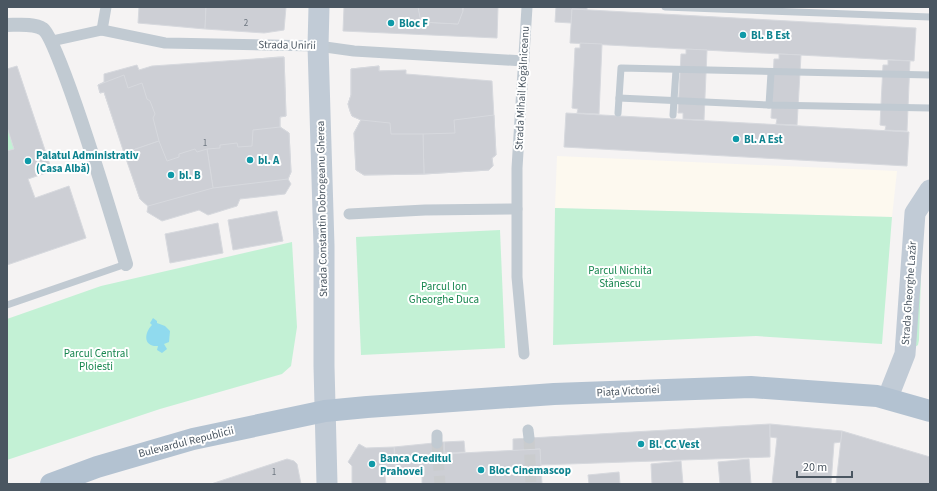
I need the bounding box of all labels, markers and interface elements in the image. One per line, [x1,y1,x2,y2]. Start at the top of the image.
place label: Bloc F [399,16,428,31]
house number: 2 [244,17,249,30]
marker: Bloc F [386,18,396,28]
street label: Strada Mihail Kogălniceanu [511,25,533,151]
place label: Bl. B Est [751,28,791,43]
marker: Bl. B Est [738,30,748,40]
street label: Strada Unirii [258,37,316,53]
street label: Strada Constantin Dobrogeanu Gherea [313,121,331,297]
place label: Bl. A Est [744,132,783,147]
marker: Bl. A Est [731,134,741,144]
house number: 1 [203,137,207,150]
place label: Palatul Administrativ (Casa Albă) [36,148,139,176]
place label: bl. A [258,153,280,168]
marker: bl. A [245,155,255,165]
marker: Palatul Administrativ (Casa Albă) [23,156,33,166]
place label: bl. B [179,168,201,183]
marker: bl. B [166,170,176,180]
street label: Strada Gheorghe Lazăr [898,240,920,345]
park label: Parcul Nichita Stănescu [588,263,652,291]
park label: Parcul Ion Gheorghe Duca [409,279,479,307]
park label: Parcul Central Ploiesti [64,346,128,374]
street label: Piața Victoriei [596,382,660,400]
street label: Bulevardul Republicii [137,423,235,461]
place label: Bl. CC Vest [649,437,700,452]
marker: Bl. CC Vest [636,439,646,449]
place label: Banca Creditul Prahovei [380,451,452,479]
scale bar [797,453,852,479]
marker: Banca Creditul Prahovei [367,459,377,469]
text: 20 m [803,459,827,476]
place label: Bloc Cinemascop [489,463,571,478]
marker: Bloc Cinemascop [476,465,486,475]
house number: 1 [272,466,276,479]

